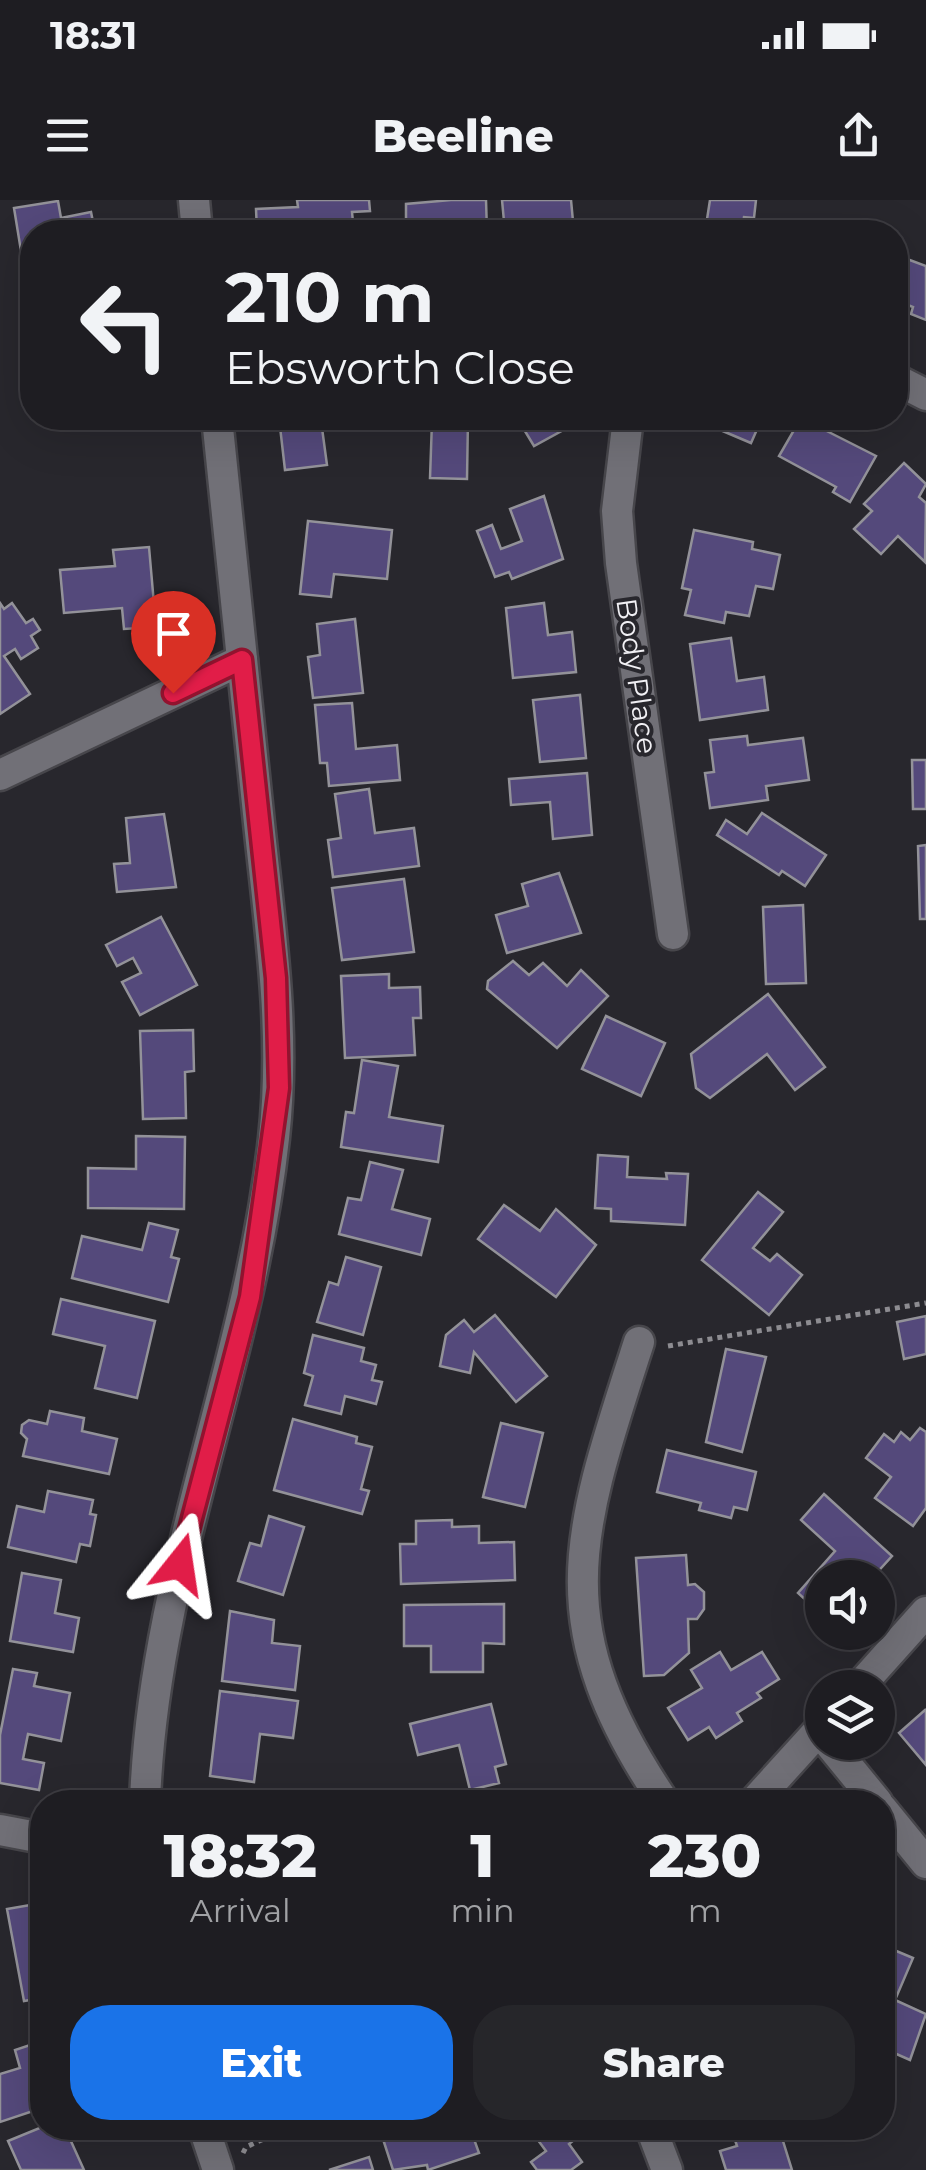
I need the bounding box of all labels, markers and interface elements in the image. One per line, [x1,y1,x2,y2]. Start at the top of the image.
text: 18:31 [50,12,137,59]
icon: menu [40,108,95,163]
text: Beeline [372,108,554,163]
icon: share [831,108,886,163]
text: 210 m [225,254,435,340]
icon: left [60,260,190,390]
text: Ebsworth Close [225,340,575,395]
pin [131,591,216,694]
street label: Body Place [609,596,665,756]
icon: arrive [146,606,201,661]
position arrow [128,1512,232,1616]
map controls [805,1560,895,1760]
button: sound [805,1560,895,1650]
button: layers [805,1670,895,1760]
text: 18:32 [164,1819,317,1892]
text: 1 [470,1819,495,1892]
text: 230 [648,1819,761,1892]
text: Arrival [190,1891,291,1930]
text: min [450,1891,515,1930]
text: m [688,1891,722,1930]
button: Exit [70,2005,453,2120]
button: Share [473,2005,855,2120]

